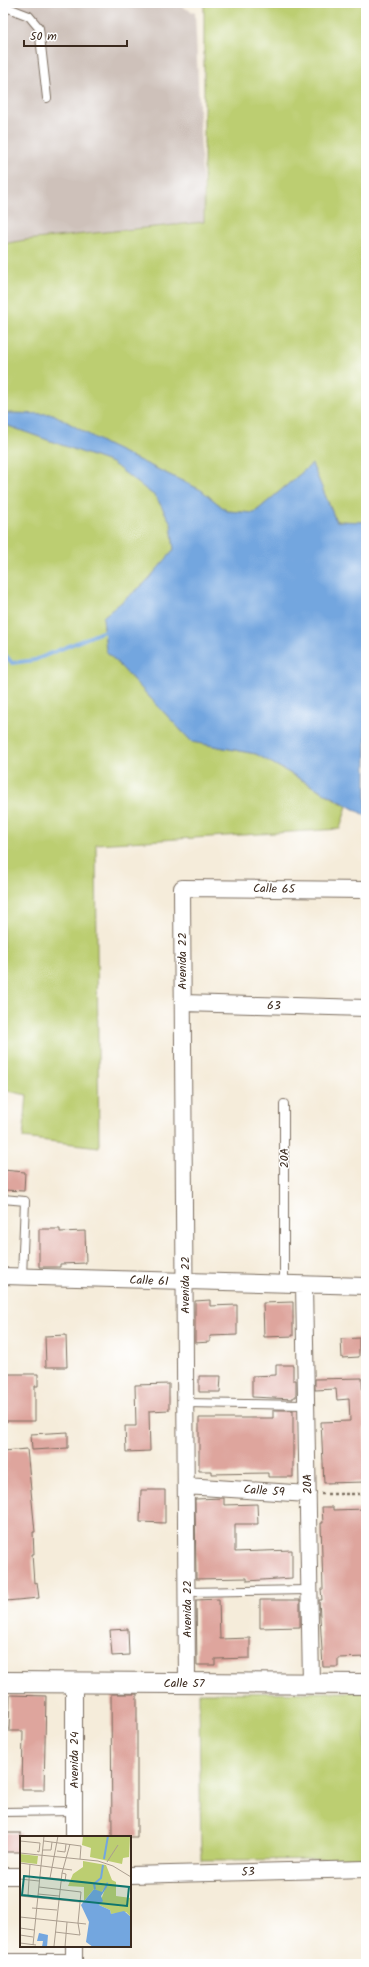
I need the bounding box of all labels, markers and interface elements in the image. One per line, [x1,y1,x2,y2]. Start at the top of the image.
scale bar [24,22,127,48]
text: 50 m [30,27,57,46]
street label: Calle 65 [253,879,297,899]
street label: Avenida 22 [173,932,192,990]
street label: 63 [267,996,281,1016]
street label: 20A [275,1148,294,1168]
street label: Avenida 22 [176,1256,195,1314]
street label: Calle 61 [129,1271,169,1291]
street label: 20A [298,1474,318,1494]
street label: Calle 59 [243,1480,285,1502]
street label: Avenida 22 [178,1580,197,1638]
street label: Calle 57 [164,1674,205,1693]
street label: Avenida 24 [65,1731,84,1789]
inset map [20,1836,131,1947]
street label: 53 [241,1862,255,1882]

